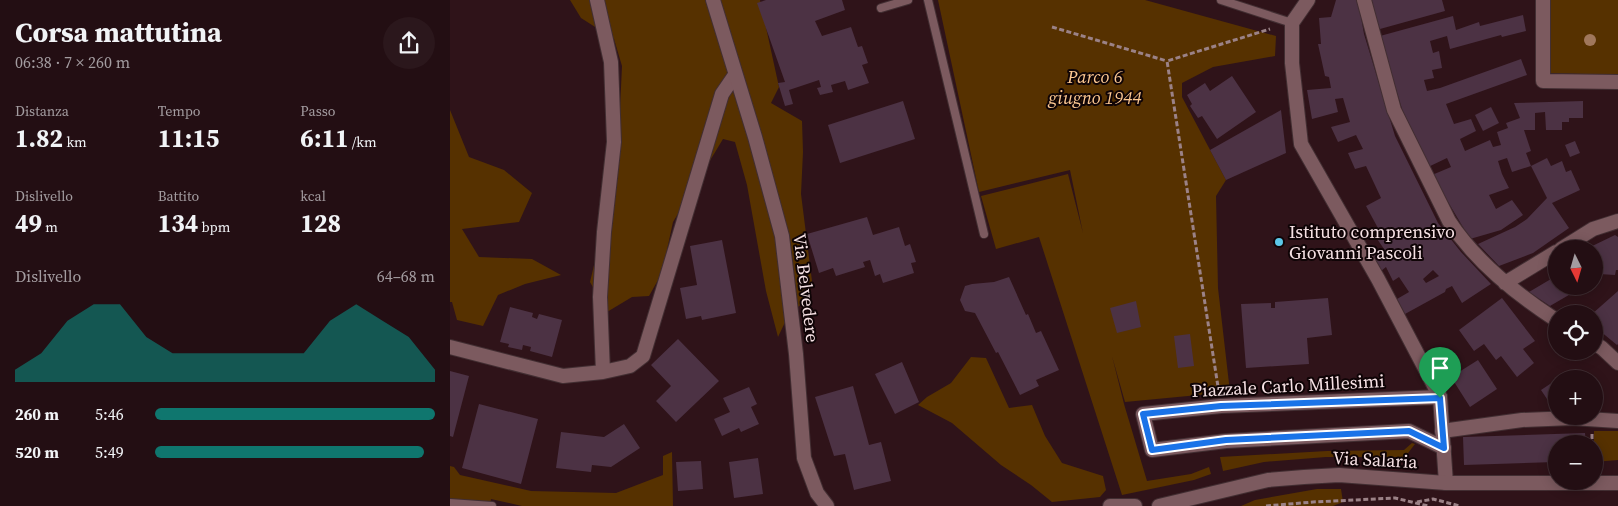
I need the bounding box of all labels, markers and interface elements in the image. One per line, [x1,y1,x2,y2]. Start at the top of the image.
text: Corsa mattutina [15,13,222,51]
button: share [383,17,435,69]
text: 06:38 · 7 × 260 m [15,51,130,73]
park label: Parco 6 giugno 1944 [1047,64,1142,110]
text: Distanza [15,101,69,121]
text: Tempo [158,101,201,121]
text: Passo [300,101,336,121]
text: 1.82 [15,121,63,155]
text: 11:15 [158,121,219,155]
text: 6:11 [300,121,348,155]
text: km [63,132,87,152]
text: /km [348,132,377,152]
text: Dislivello [15,186,73,206]
text: Battito [158,186,199,206]
text: kcal [300,186,326,206]
text: 49 [15,206,42,240]
text: 134 [158,206,198,240]
text: 128 [300,206,341,240]
text: m [42,217,58,237]
text: bpm [198,217,230,237]
place label: Istituto comprensivo Giovanni Pascoli [1289,219,1455,265]
street label: Via Belvedere [787,232,826,344]
marker: Istituto comprensivo Giovanni Pascoli [1273,236,1285,248]
north arrow [1548,240,1602,295]
map controls [1548,240,1603,490]
text: Dislivello [15,265,81,287]
text: 64–68 m [377,265,435,287]
button: locate [1548,305,1603,360]
pin [1419,347,1461,398]
icon: arrive [1426,354,1454,382]
street label: Piazzale Carlo Millesimi [1191,368,1385,403]
button: + [1548,370,1603,425]
text: 260 m [15,403,59,425]
text: 5:46 [95,403,124,425]
button: − [1548,435,1603,490]
text: 520 m [15,441,59,463]
text: 5:49 [95,441,124,463]
street label: Via Salaria [1332,445,1419,474]

